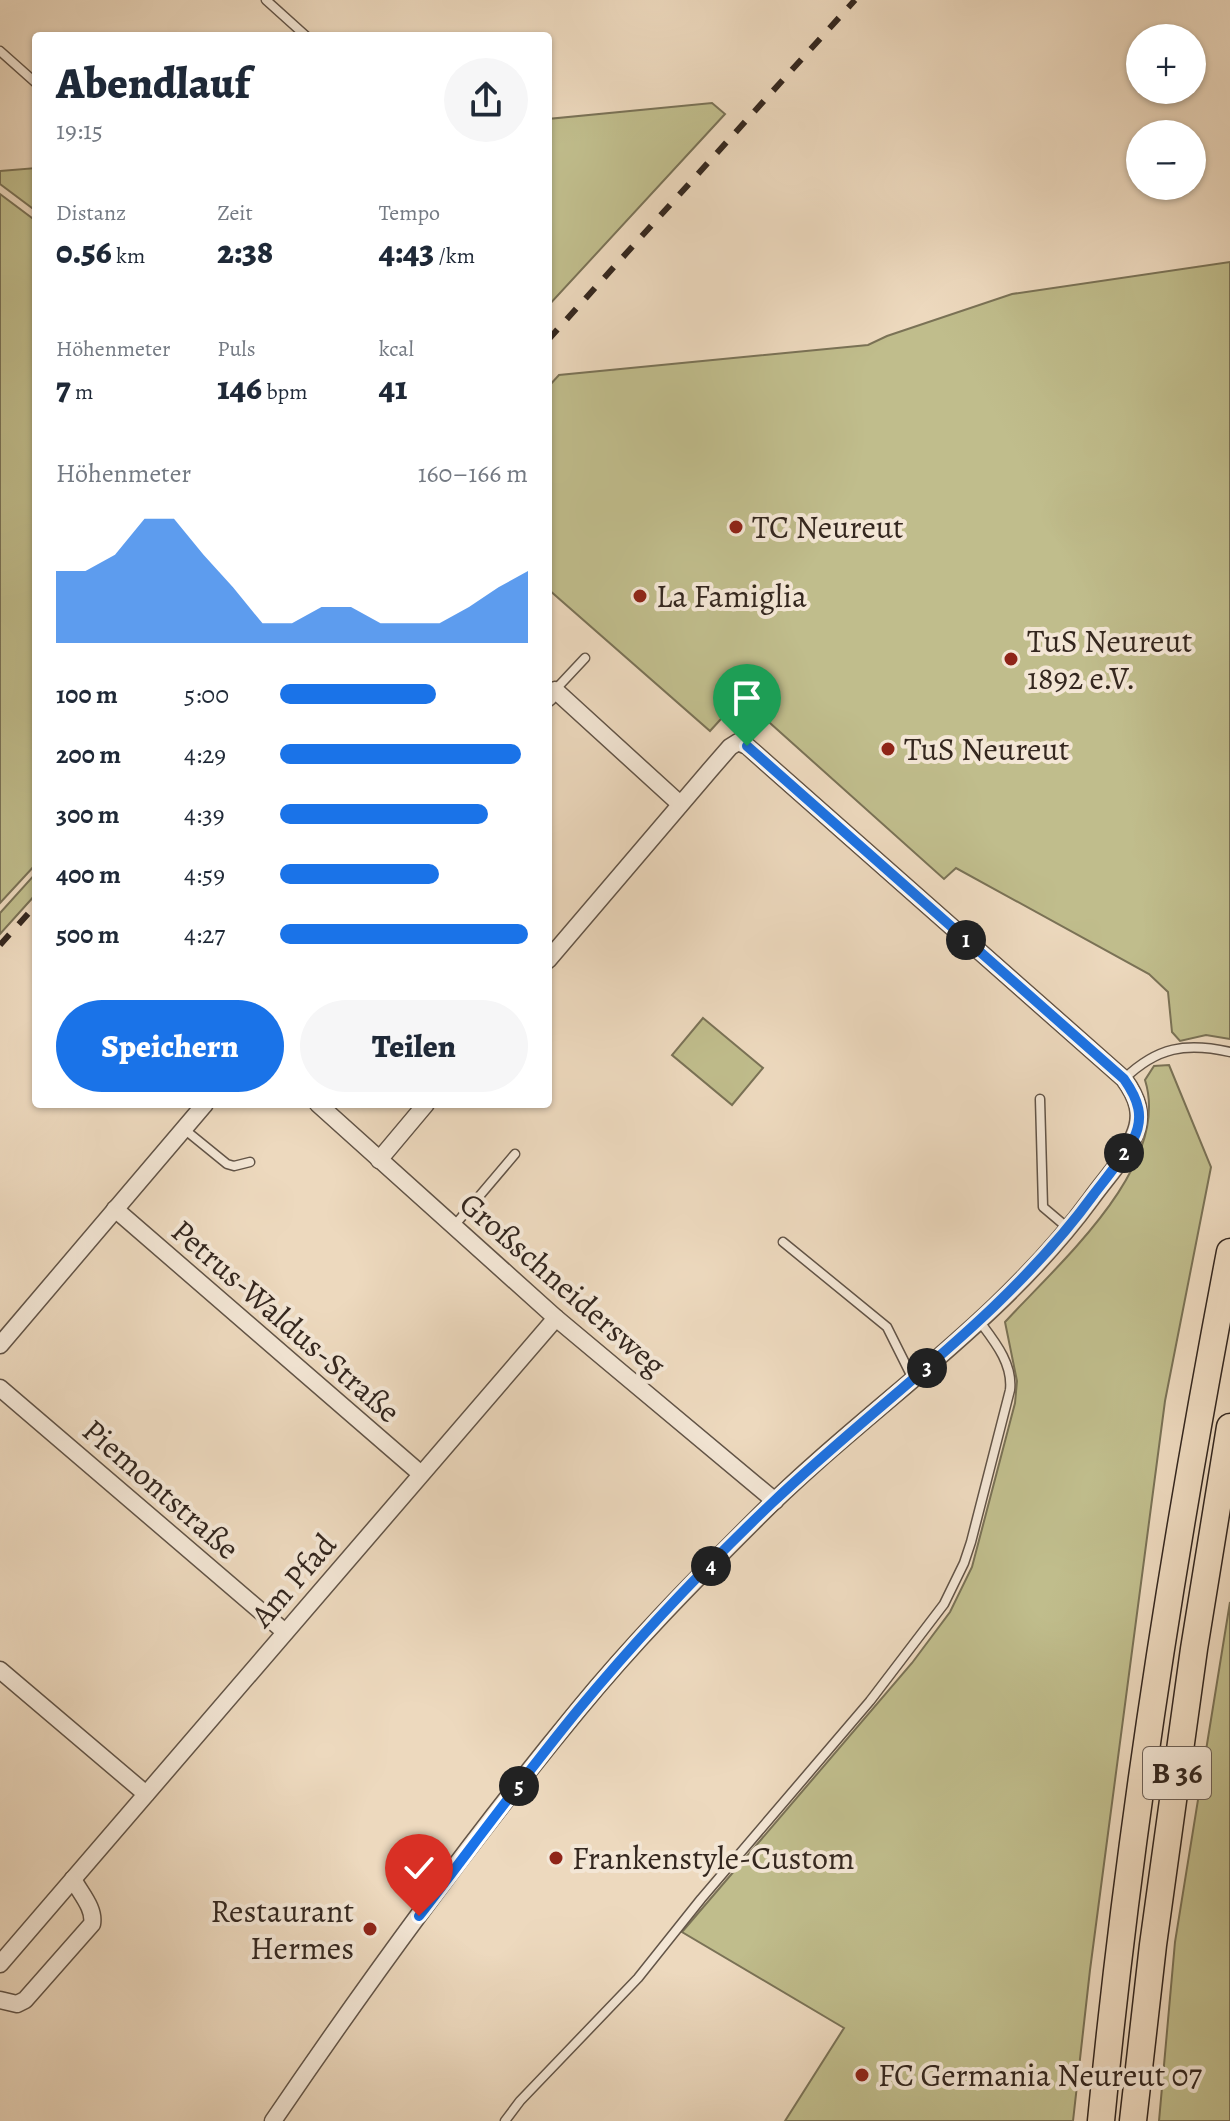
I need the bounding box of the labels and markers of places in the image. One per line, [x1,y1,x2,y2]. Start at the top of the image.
place label: TC Neureut [752,505,904,549]
marker: TC Neureut [727,518,745,536]
place label: La Famiglia [656,574,807,618]
marker: La Famiglia [631,587,649,605]
place label: TuS Neureut 1892 e.V. [1027,619,1192,700]
marker: TuS Neureut 1892 e.V. [1002,650,1020,668]
pin [713,664,781,746]
place label: TuS Neureut [904,727,1069,771]
marker: TuS Neureut [879,740,897,758]
pin: 1 [946,920,986,960]
pin: 2 [1104,1133,1144,1173]
pin: 3 [907,1348,947,1388]
pin: 4 [691,1546,731,1586]
pin: 5 [499,1766,539,1806]
pin [385,1834,453,1916]
place label: Frankenstyle-Custom [572,1836,855,1880]
marker: Frankenstyle-Custom [547,1849,565,1867]
place label: Restaurant Hermes [210,1889,354,1970]
marker: Restaurant Hermes [361,1920,379,1938]
place label: FC Germania Neureut 07 [878,2053,1203,2097]
marker: FC Germania Neureut 07 [853,2066,871,2084]

